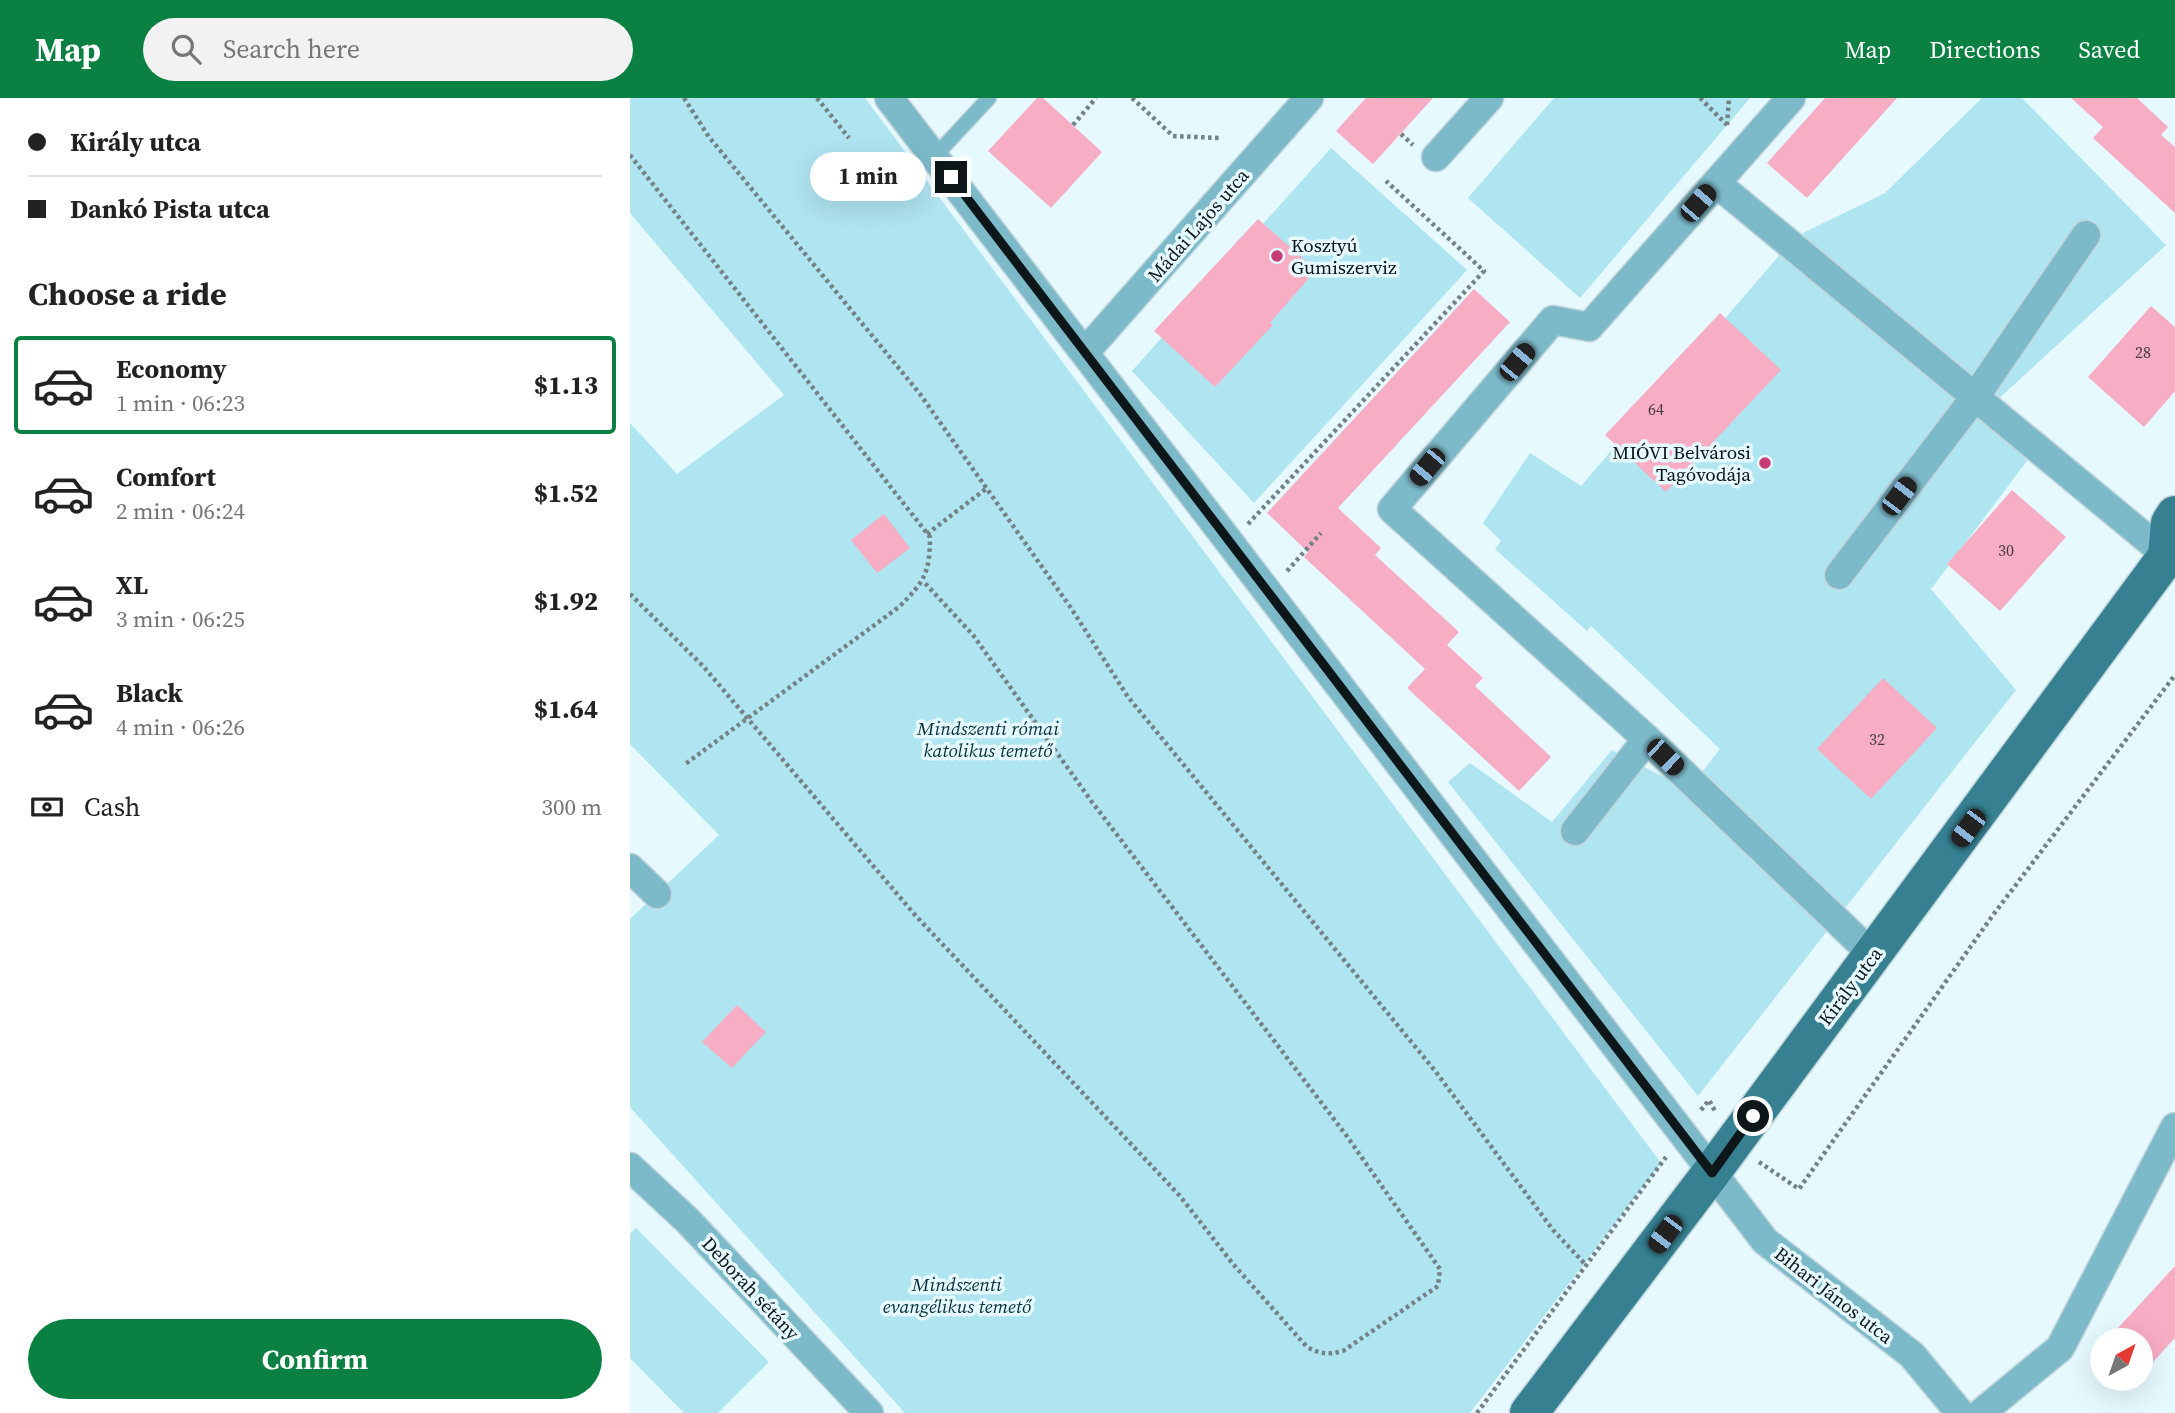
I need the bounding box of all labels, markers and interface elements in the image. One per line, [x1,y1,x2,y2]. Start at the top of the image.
search box [143,18,633,81]
text: Map [35,27,101,72]
icon: search [167,30,205,68]
text: Search here [223,31,360,67]
text: Map [1844,33,1891,66]
text: Directions [1929,33,2040,66]
text: Saved [2078,33,2140,66]
text: Király utca [70,124,201,160]
callout: 1 min [811,153,926,202]
text: 1 min [838,160,898,192]
route end [935,161,967,193]
street label: Mádai Lajos utca [1141,163,1255,287]
car [1677,180,1720,226]
text: Dankó Pista utca [70,191,270,227]
place label: Kosztyú Gumiszerviz [1291,232,1397,280]
marker: Kosztyú Gumiszerviz [1269,248,1285,264]
text: Choose a ride [28,272,227,316]
car [1496,339,1539,385]
house number: 28 [2135,341,2151,363]
text: Economy [116,351,227,387]
icon: car [32,354,95,417]
text: $1.13 [534,367,598,403]
text: 1 min · 06:23 [116,387,245,419]
house number: 64 [1648,398,1664,420]
place label: MIÓVI Belvárosi Tagóvodája [1612,439,1751,487]
car [1406,444,1449,490]
marker: MIÓVI Belvárosi Tagóvodája [1757,455,1773,471]
text: Comfort [116,459,216,495]
icon: car [32,462,95,525]
car [1878,473,1921,519]
text: $1.52 [534,475,598,511]
text: 2 min · 06:24 [116,495,245,527]
house number: 30 [1998,539,2014,561]
text: XL [116,567,148,603]
icon: car [32,570,95,633]
text: $1.92 [534,583,598,619]
text: 3 min · 06:25 [116,603,245,635]
text: Black [116,675,183,711]
icon: car [32,678,95,741]
text: $1.64 [534,691,598,727]
text: 4 min · 06:26 [116,711,245,743]
park label: Mindszenti római katolikus temető [916,715,1059,763]
house number: 32 [1869,728,1885,750]
car [1643,735,1688,779]
icon: cash [28,788,66,826]
text: Cash [84,789,140,825]
text: 300 m [541,791,602,823]
car [1947,805,1990,851]
street label: Király utca [1812,941,1888,1030]
route start [1737,1100,1769,1132]
car [1644,1211,1687,1257]
street label: Deborah sétány [696,1231,806,1345]
street label: Bihari János utca [1769,1241,1899,1350]
park label: Mindszenti evangélikus temető [883,1271,1032,1319]
button: Confirm [28,1319,602,1399]
north arrow [2090,1328,2152,1391]
map controls [2090,1328,2153,1391]

